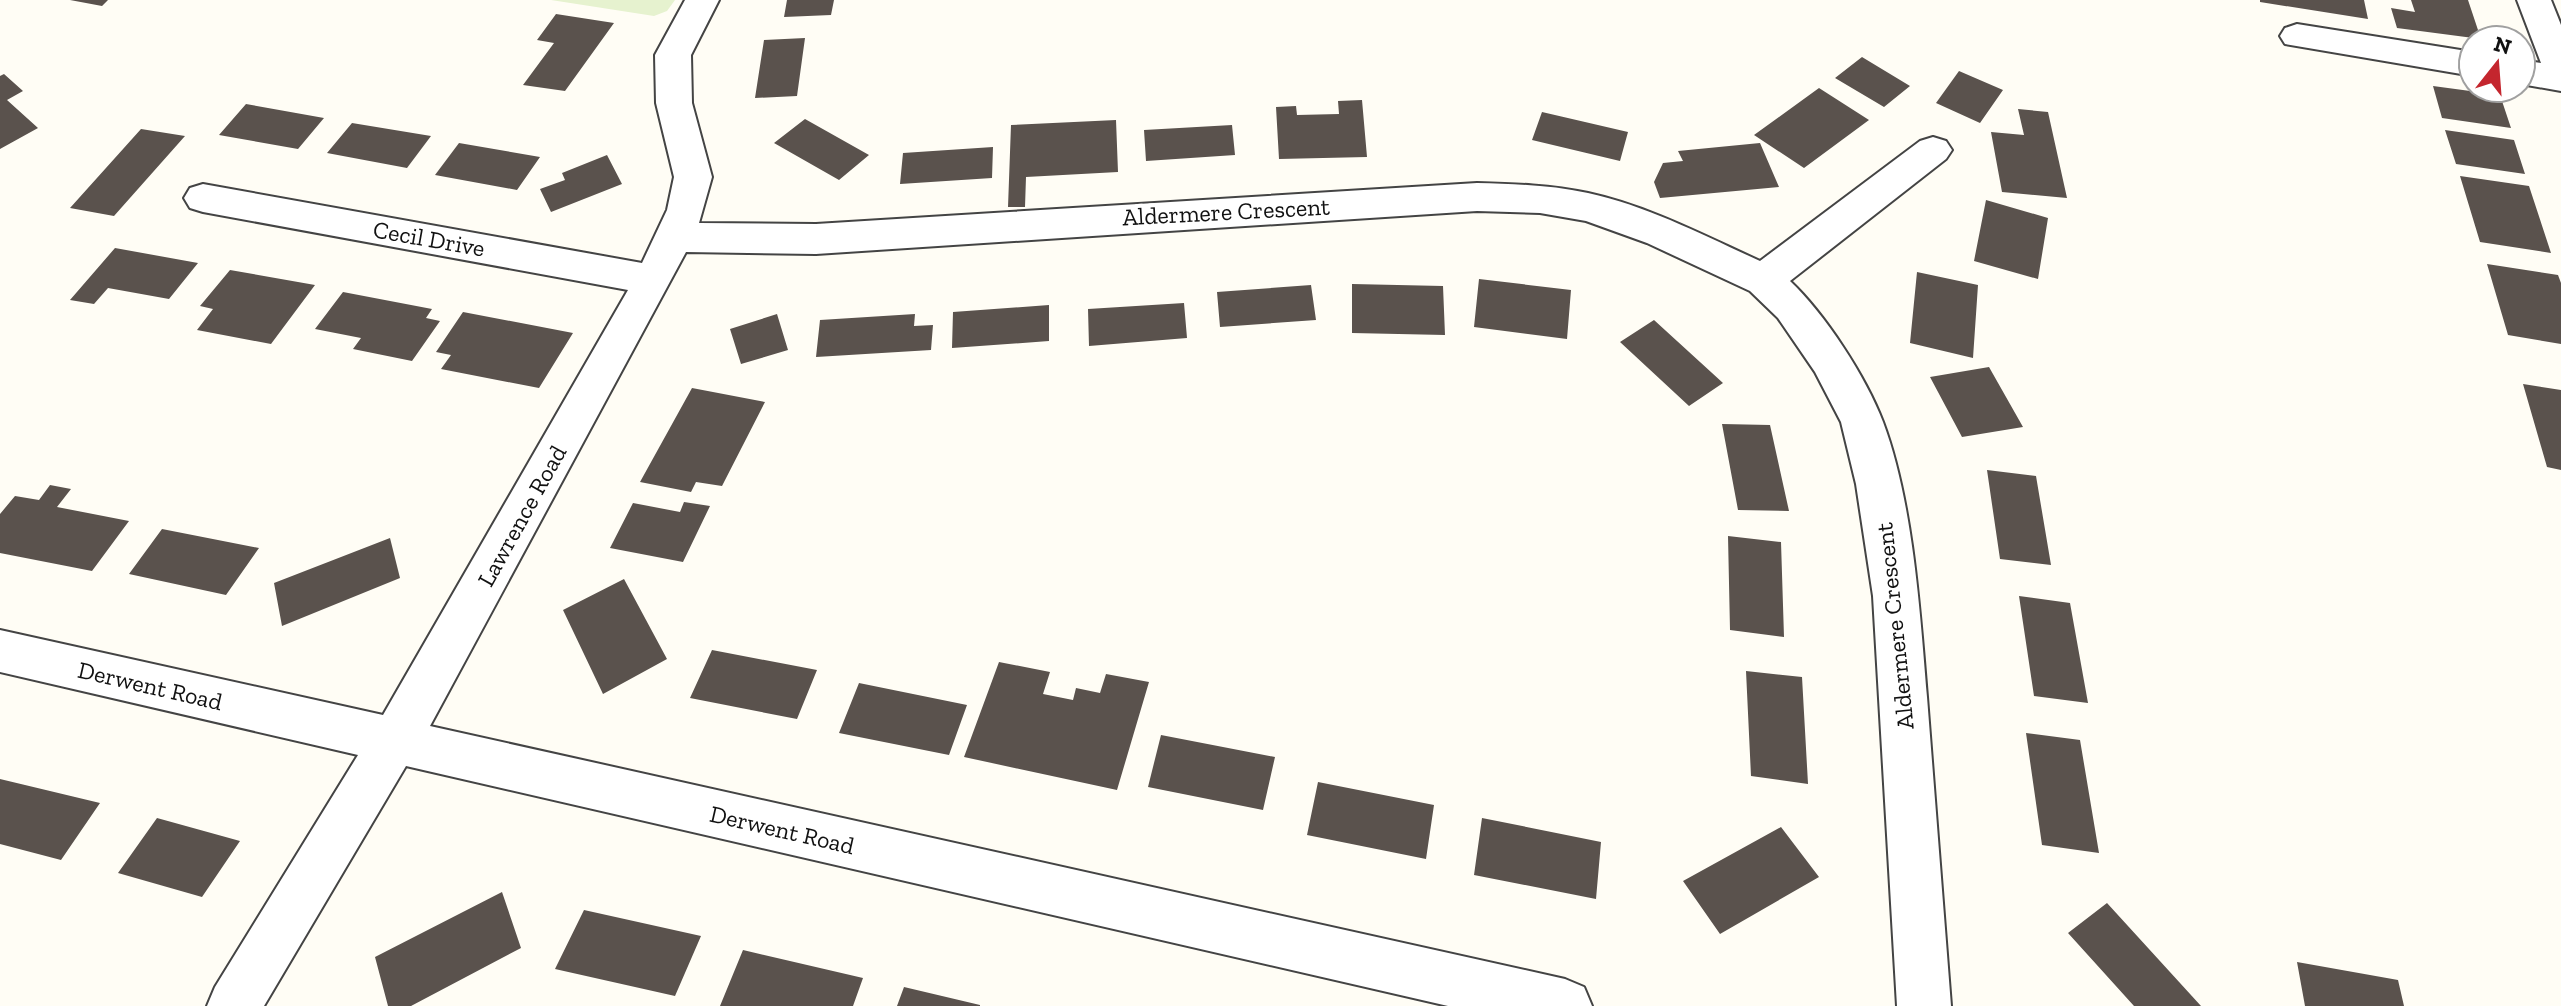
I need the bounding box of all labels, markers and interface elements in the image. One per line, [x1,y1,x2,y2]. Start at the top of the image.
north arrow [2457,24,2537,104]
text: N [2491,30,2515,61]
street label: Aldermere Crescent [1122,192,1331,231]
street label: Cecil Drive [371,214,487,263]
street label: Lawrence Road [471,440,572,592]
street label: Aldermere Crescent [1869,521,1920,731]
street label: Derwent Road [75,655,225,716]
street label: Derwent Road [707,799,857,860]

